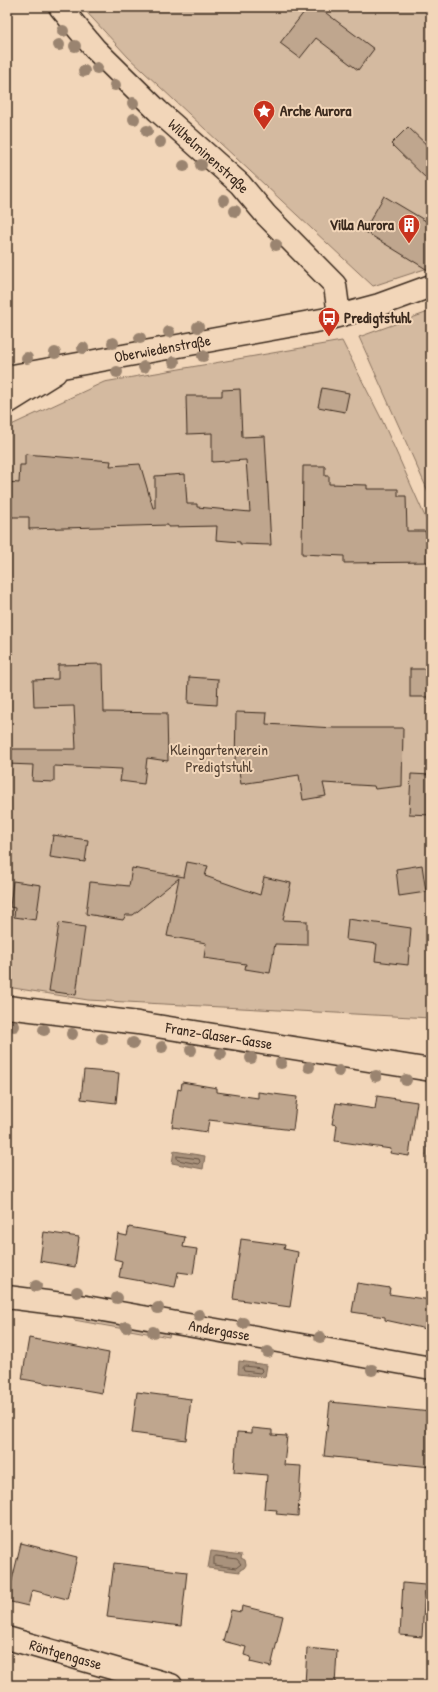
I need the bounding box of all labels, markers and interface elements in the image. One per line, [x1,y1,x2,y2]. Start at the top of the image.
place icon: Arche Aurora [251,98,277,131]
place label: Arche Aurora [280,100,352,121]
street label: Wilhelminenstraße [164,114,255,198]
building icon: Villa Aurora [396,212,422,245]
place label: Villa Aurora [330,214,394,235]
bus stop icon: Predigtstuhl [316,305,342,338]
place label: Predigtstuhl [344,307,412,329]
street label: Oberwiedenstraße [112,329,212,367]
park label: Kleingartenverein Predigtstuhl [170,739,268,777]
street label: Franz-Glaser-Gasse [163,1016,274,1054]
street label: Andergasse [187,1314,252,1346]
street label: Röntgengasse [27,1634,104,1675]

